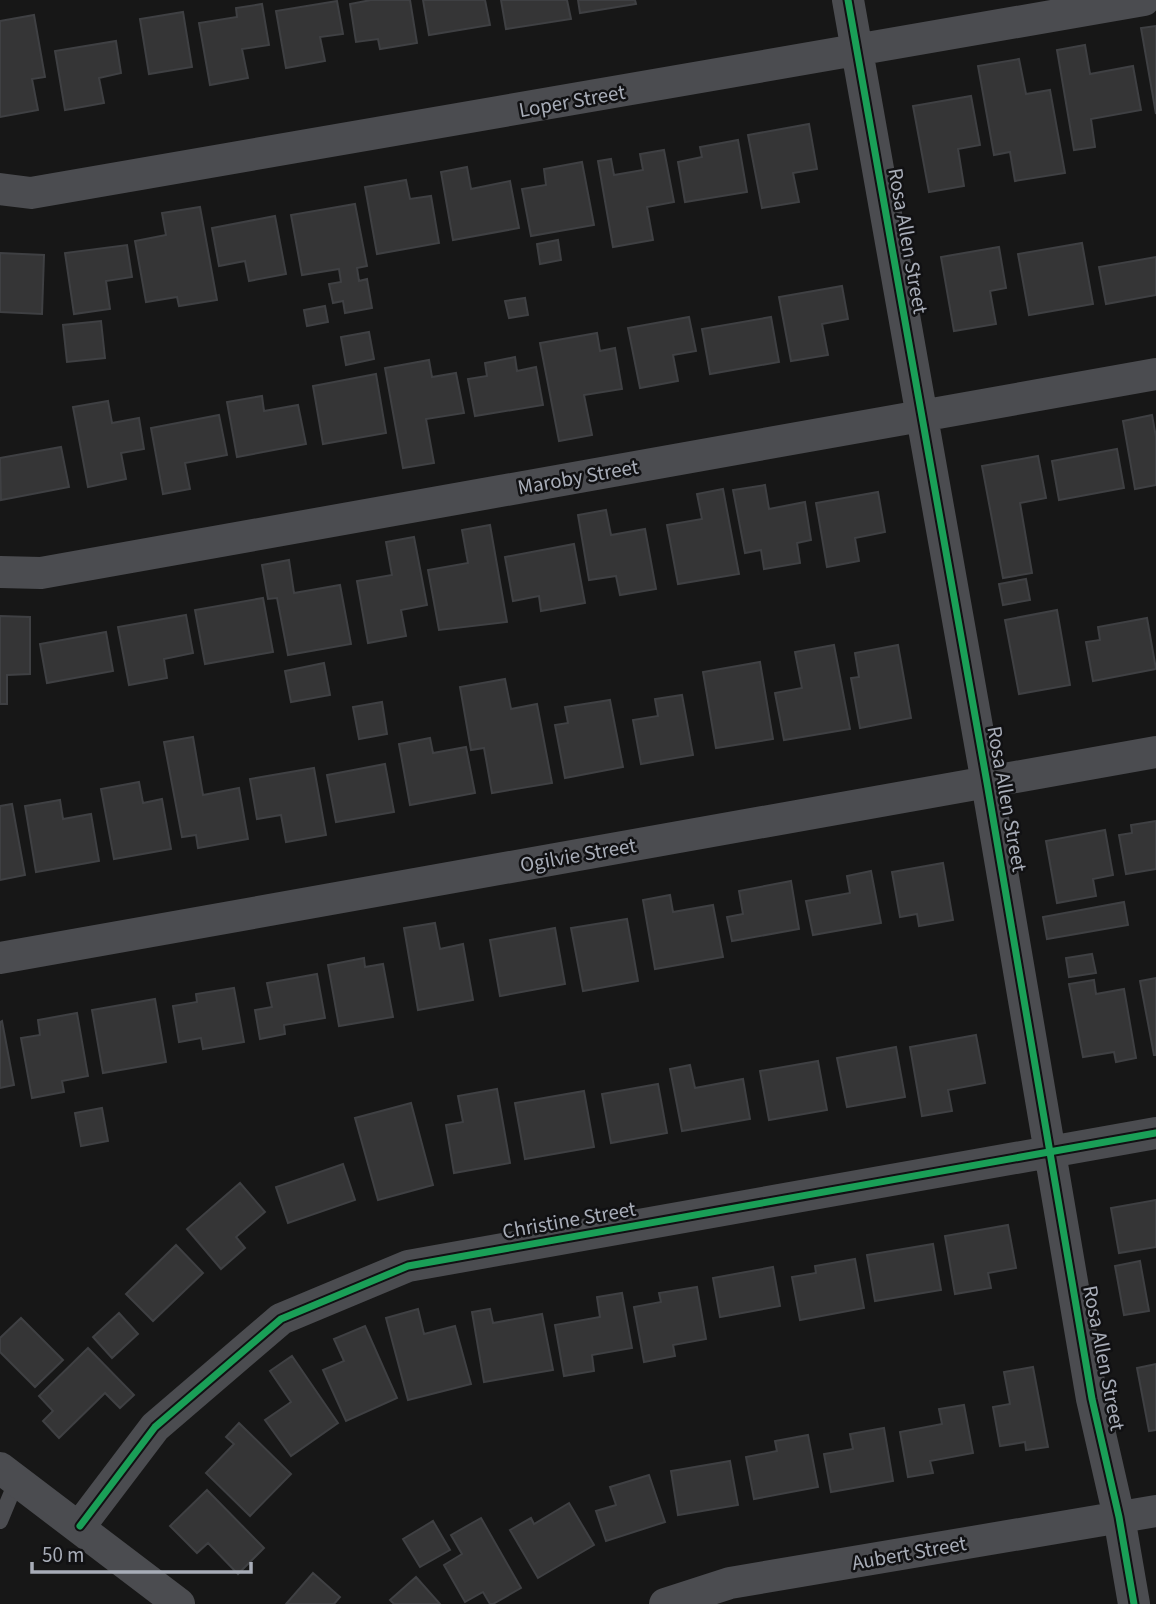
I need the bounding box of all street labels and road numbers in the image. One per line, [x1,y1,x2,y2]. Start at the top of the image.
street label: Loper Street [516,77,628,125]
street label: Rosa Allen Street [880,166,936,316]
street label: Maroby Street [515,452,641,502]
street label: Rosa Allen Street [979,724,1035,874]
street label: Ogilvie Street [518,830,638,880]
street label: Christine Street [500,1193,638,1247]
street label: Rosa Allen Street [1075,1283,1133,1433]
street label: Aubert Street [849,1528,969,1578]

